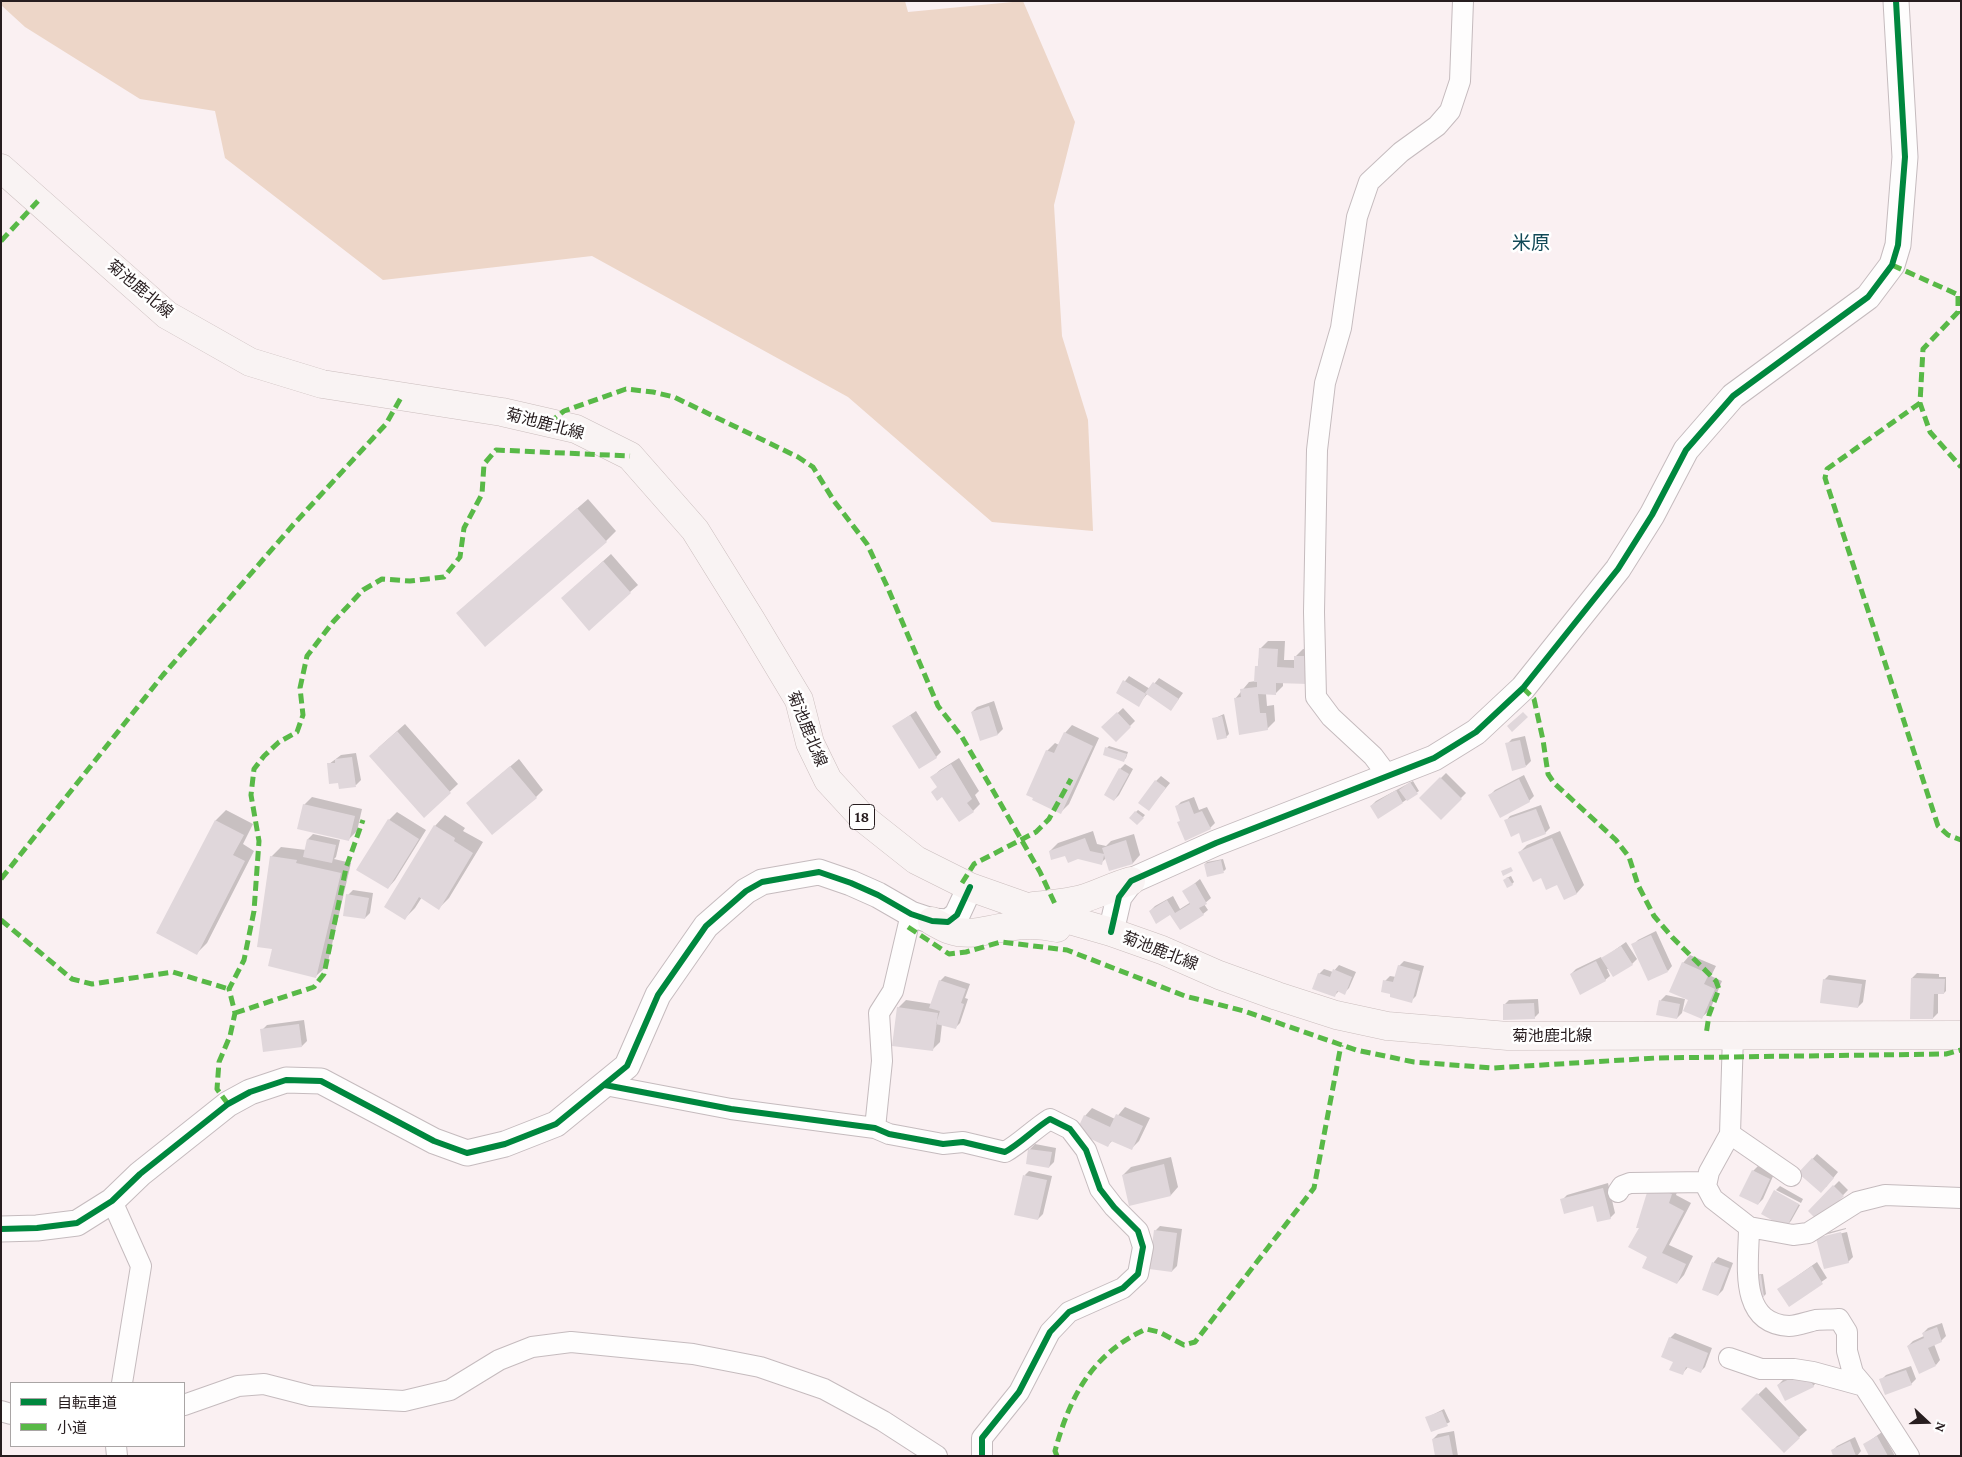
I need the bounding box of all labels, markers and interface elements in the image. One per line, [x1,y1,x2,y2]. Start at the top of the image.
district label: 米原 [1512,232,1550,254]
street label: 菊池鹿北線 [103,256,177,322]
street label: 菊池鹿北線 [504,404,586,444]
street label: 菊池鹿北線 [783,688,831,770]
road number: 18 [850,804,874,830]
street label: 菊池鹿北線 [1119,928,1201,974]
street label: 菊池鹿北線 [1512,1026,1592,1046]
legend [10,1382,185,1447]
text: 自転車道 [57,1395,117,1411]
north arrow [1902,1397,1952,1447]
text: 小道 [57,1420,87,1436]
text: N [1932,1420,1950,1435]

